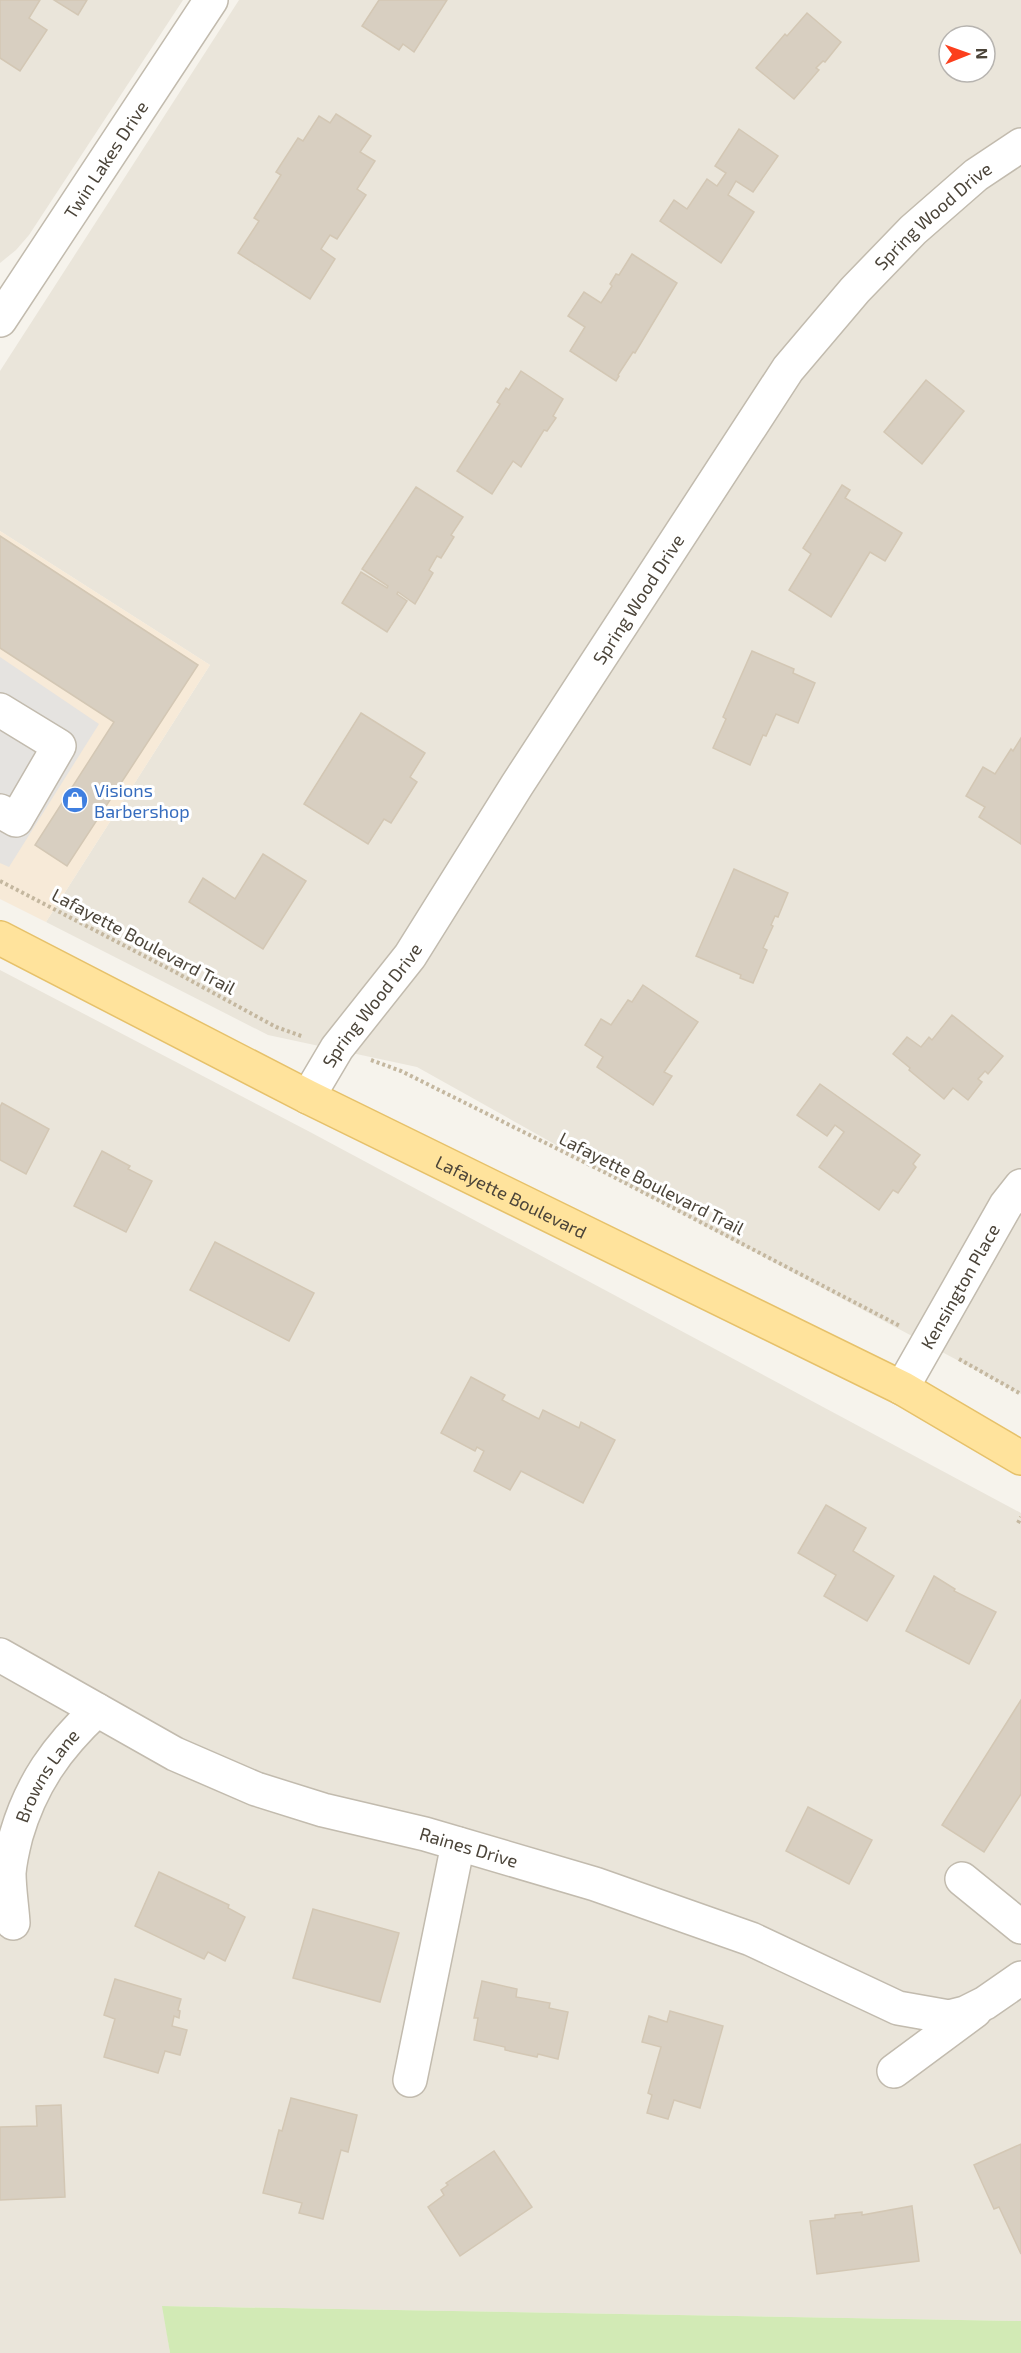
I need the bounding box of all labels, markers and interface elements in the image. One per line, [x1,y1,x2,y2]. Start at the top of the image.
north arrow [937,24,997,84]
text: N [973,48,992,60]
street label: Twin Lakes Drive [59,97,152,223]
street label: Spring Wood Drive [870,157,996,274]
street label: Spring Wood Drive [588,530,689,668]
place label: Visions Barbershop [94,779,190,822]
shop icon: Visions Barbershop [60,785,90,815]
street label: Lafayette Boulevard Trail [48,883,240,999]
street label: Spring Wood Drive [317,939,426,1071]
street label: Lafayette Boulevard Trail [556,1127,749,1240]
street label: Lafayette Boulevard [432,1150,591,1243]
street label: Kensington Place [916,1220,1004,1353]
street label: Browns Lane [10,1724,83,1825]
street label: Raines Drive [417,1822,521,1872]

